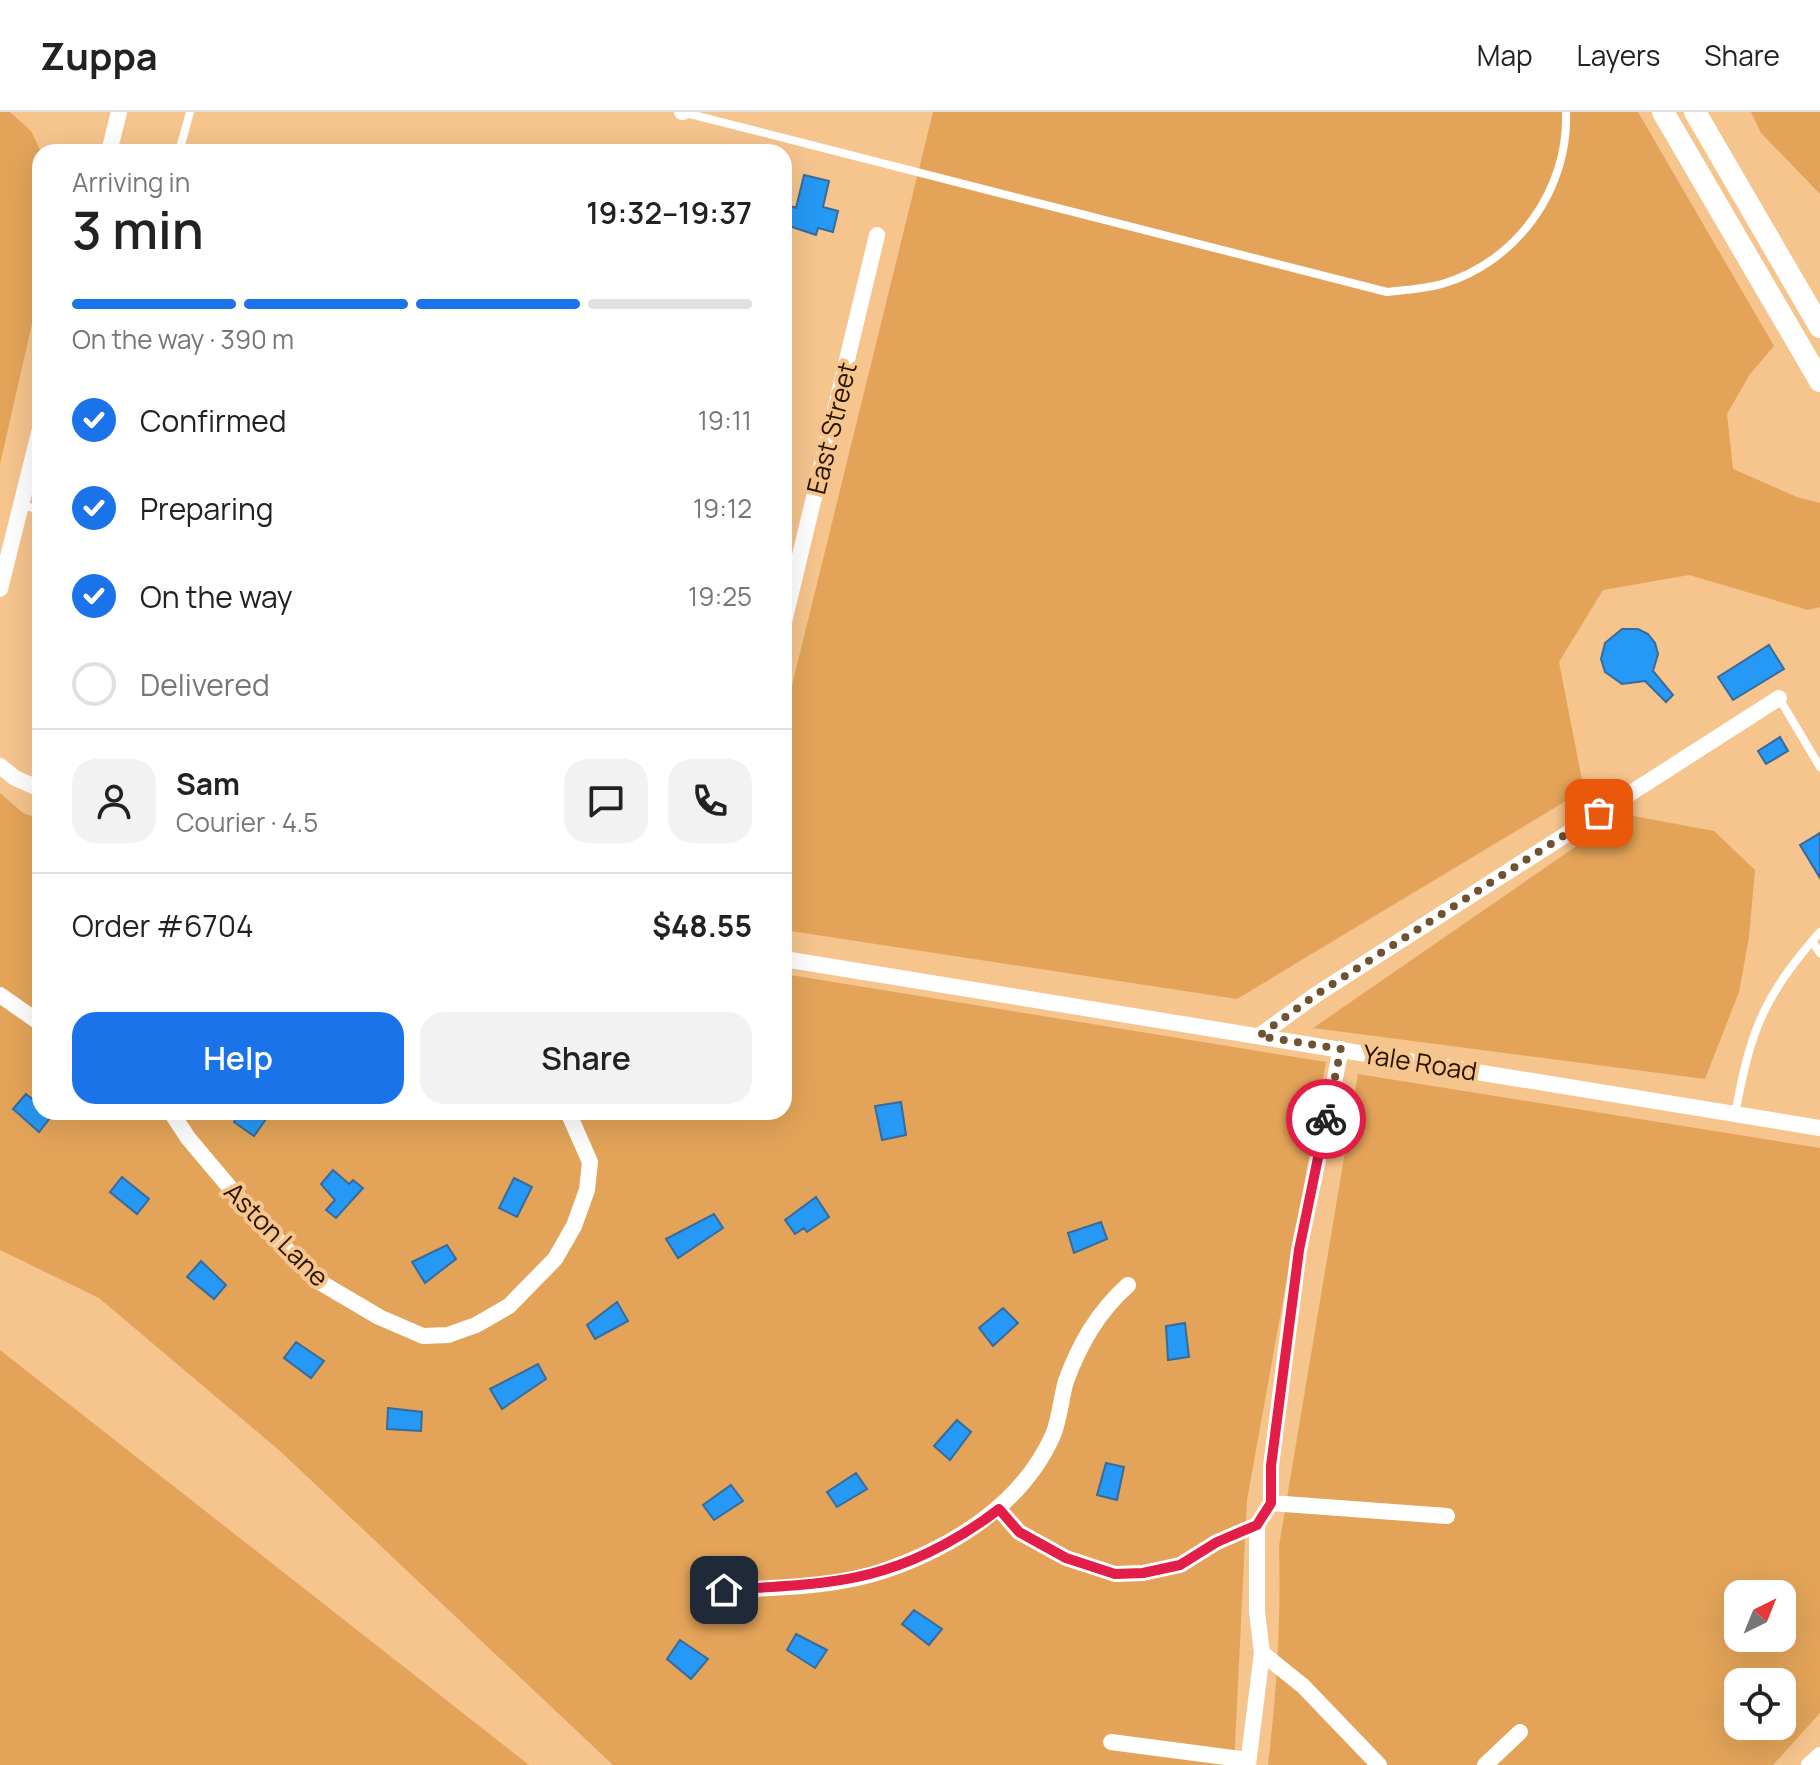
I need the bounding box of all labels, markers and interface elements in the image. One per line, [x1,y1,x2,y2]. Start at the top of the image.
text: Zuppa [40,29,158,81]
text: Map [1477,36,1533,74]
text: Layers [1577,36,1660,74]
text: Share [1704,36,1780,74]
text: Arriving in [72,164,190,200]
text: 19:32–19:37 [586,192,752,233]
text: 3 min [72,194,204,265]
text: On the way · 390 m [72,321,294,357]
street label: East Street [797,358,865,498]
icon: check [72,398,116,442]
text: Confirmed [140,400,287,441]
text: 19:11 [698,402,752,438]
icon: check [72,486,116,530]
text: Preparing [140,488,274,529]
text: 19:12 [693,490,752,526]
icon: check [72,574,116,618]
text: On the way [140,576,293,617]
text: 19:25 [688,578,752,614]
text: Delivered [140,664,270,705]
button: person [72,759,156,843]
button: chat [564,759,648,843]
button: phone [668,759,752,843]
text: Sam [176,763,240,804]
pin [1565,779,1633,847]
icon: bag [1577,791,1621,835]
text: Courier · 4.5 [176,804,318,840]
text: Order #6704 [72,905,254,946]
text: $48.55 [652,905,752,946]
button: Help [72,1012,404,1104]
button: Share [420,1012,752,1104]
street label: Yale Road [1360,1035,1480,1089]
courier [1286,1079,1366,1159]
icon: bike [1304,1097,1348,1141]
street label: Aston Lane [217,1174,337,1294]
pin [690,1556,758,1624]
icon: home [702,1568,746,1612]
north arrow [1724,1580,1796,1652]
map controls [1724,1580,1796,1740]
button: locate [1724,1668,1796,1740]

